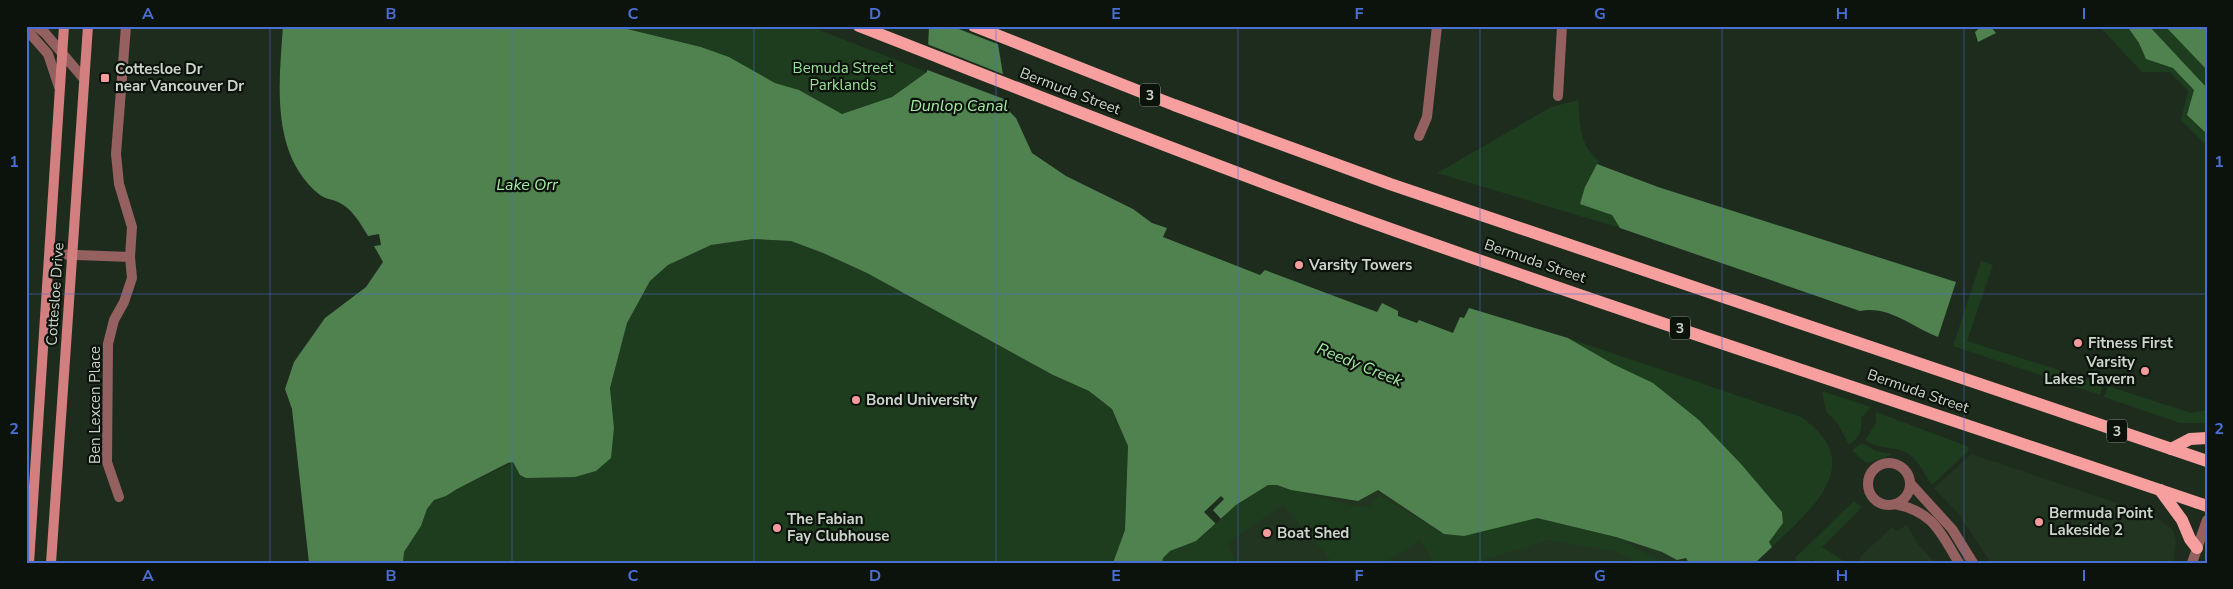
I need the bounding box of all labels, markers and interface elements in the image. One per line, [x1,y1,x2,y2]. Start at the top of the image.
text: A [142,3,154,25]
text: B [385,3,397,25]
text: C [628,3,639,25]
text: D [869,3,881,25]
text: E [1111,3,1121,25]
text: F [1355,3,1364,25]
text: G [1594,3,1606,25]
text: H [1836,3,1848,25]
text: I [2082,3,2086,25]
park label: Bemuda Street Parklands [793,58,894,95]
place label: Cottesloe Dr near Vancouver Dr [115,59,244,96]
street label: Bermuda Street [1017,63,1124,120]
marker: Cottesloe Dr near Vancouver Dr [99,72,111,84]
road number: 3 [1140,84,1160,106]
water label: Dunlop Canal [910,95,1008,117]
text: 1 [9,151,19,173]
text: 1 [2214,151,2224,173]
water label: Lake Orr [496,174,559,196]
street label: Bermuda Street [1482,234,1589,288]
street label: Cottesloe Drive [41,242,69,346]
place label: Varsity Towers [1308,255,1412,275]
marker: Varsity Towers [1293,259,1305,271]
road number: 3 [1670,316,1690,339]
place label: Fitness First [2088,333,2173,353]
marker: Fitness First [2072,337,2084,349]
water label: Reedy Creek [1313,338,1407,392]
street label: Ben Lexcen Place [85,346,105,464]
place label: Varsity Lakes Tavern [2044,352,2135,389]
street label: Bermuda Street [1865,364,1972,418]
marker: Varsity Lakes Tavern [2139,365,2151,377]
place label: Bond University [866,390,977,410]
marker: Bond University [850,394,862,406]
text: 2 [9,418,19,440]
text: 2 [2214,418,2224,440]
road number: 3 [2107,420,2127,442]
place label: Bermuda Point Lakeside 2 [2049,503,2153,540]
place label: The Fabian Fay Clubhouse [787,509,889,546]
marker: Bermuda Point Lakeside 2 [2033,516,2045,528]
marker: The Fabian Fay Clubhouse [771,522,783,534]
place label: Boat Shed [1277,523,1349,543]
marker: Boat Shed [1261,527,1273,539]
text: A [142,565,154,587]
text: B [385,565,397,587]
text: C [628,565,639,587]
text: D [869,565,881,587]
text: E [1111,565,1121,587]
text: F [1355,565,1364,587]
text: G [1594,565,1606,587]
text: H [1836,565,1848,587]
text: I [2082,565,2086,587]

